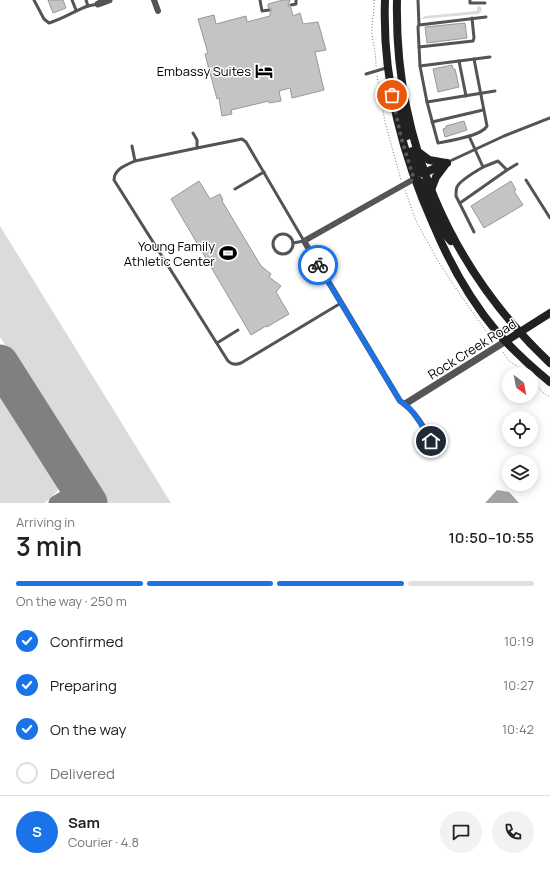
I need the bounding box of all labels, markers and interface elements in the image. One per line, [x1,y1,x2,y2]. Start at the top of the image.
hotel icon: Embassy Suites [254,61,274,81]
place label: Embassy Suites [157,62,251,80]
pin [375,78,409,112]
icon: bag [381,84,403,106]
place label: Young Family Athletic Center [124,237,215,270]
sports icon: Young Family Athletic Center [218,243,238,263]
courier [298,245,338,285]
icon: bike [307,254,329,276]
street label: Rock Creek Road [424,315,520,383]
north arrow [502,367,538,403]
map controls [502,367,538,491]
button: locate [502,411,538,447]
pin [414,424,448,458]
icon: home [420,430,442,452]
button: layers [502,455,538,491]
text: Arriving in [16,513,75,531]
text: 10:50–10:55 [448,527,534,548]
text: 3 min [16,528,82,564]
text: On the way · 250 m [16,592,127,610]
icon: check [16,630,38,652]
text: Confirmed [50,631,123,652]
text: 10:19 [504,632,534,650]
icon: check [16,674,38,696]
text: Preparing [50,675,117,696]
text: 10:27 [503,676,534,694]
icon: check [16,718,38,740]
text: On the way [50,719,126,740]
text: 10:42 [502,720,534,738]
text: Delivered [50,763,115,784]
button: chat [440,811,482,853]
button: phone [492,811,534,853]
text: Sam [68,812,100,833]
text: S [32,821,42,842]
text: Courier · 4.8 [68,833,139,851]

